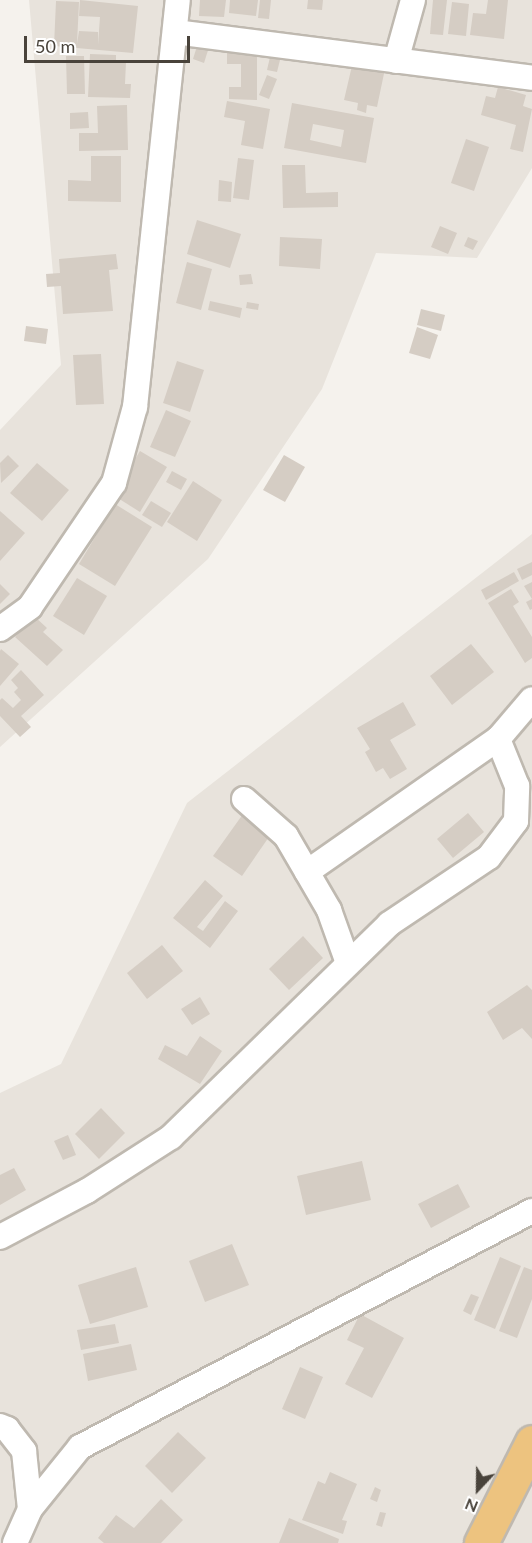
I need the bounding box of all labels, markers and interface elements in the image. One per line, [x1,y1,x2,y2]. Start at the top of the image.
scale bar [27,24,194,62]
text: 50 m [35,35,75,57]
north arrow [448,1459,508,1519]
text: N [462,1495,480,1517]

